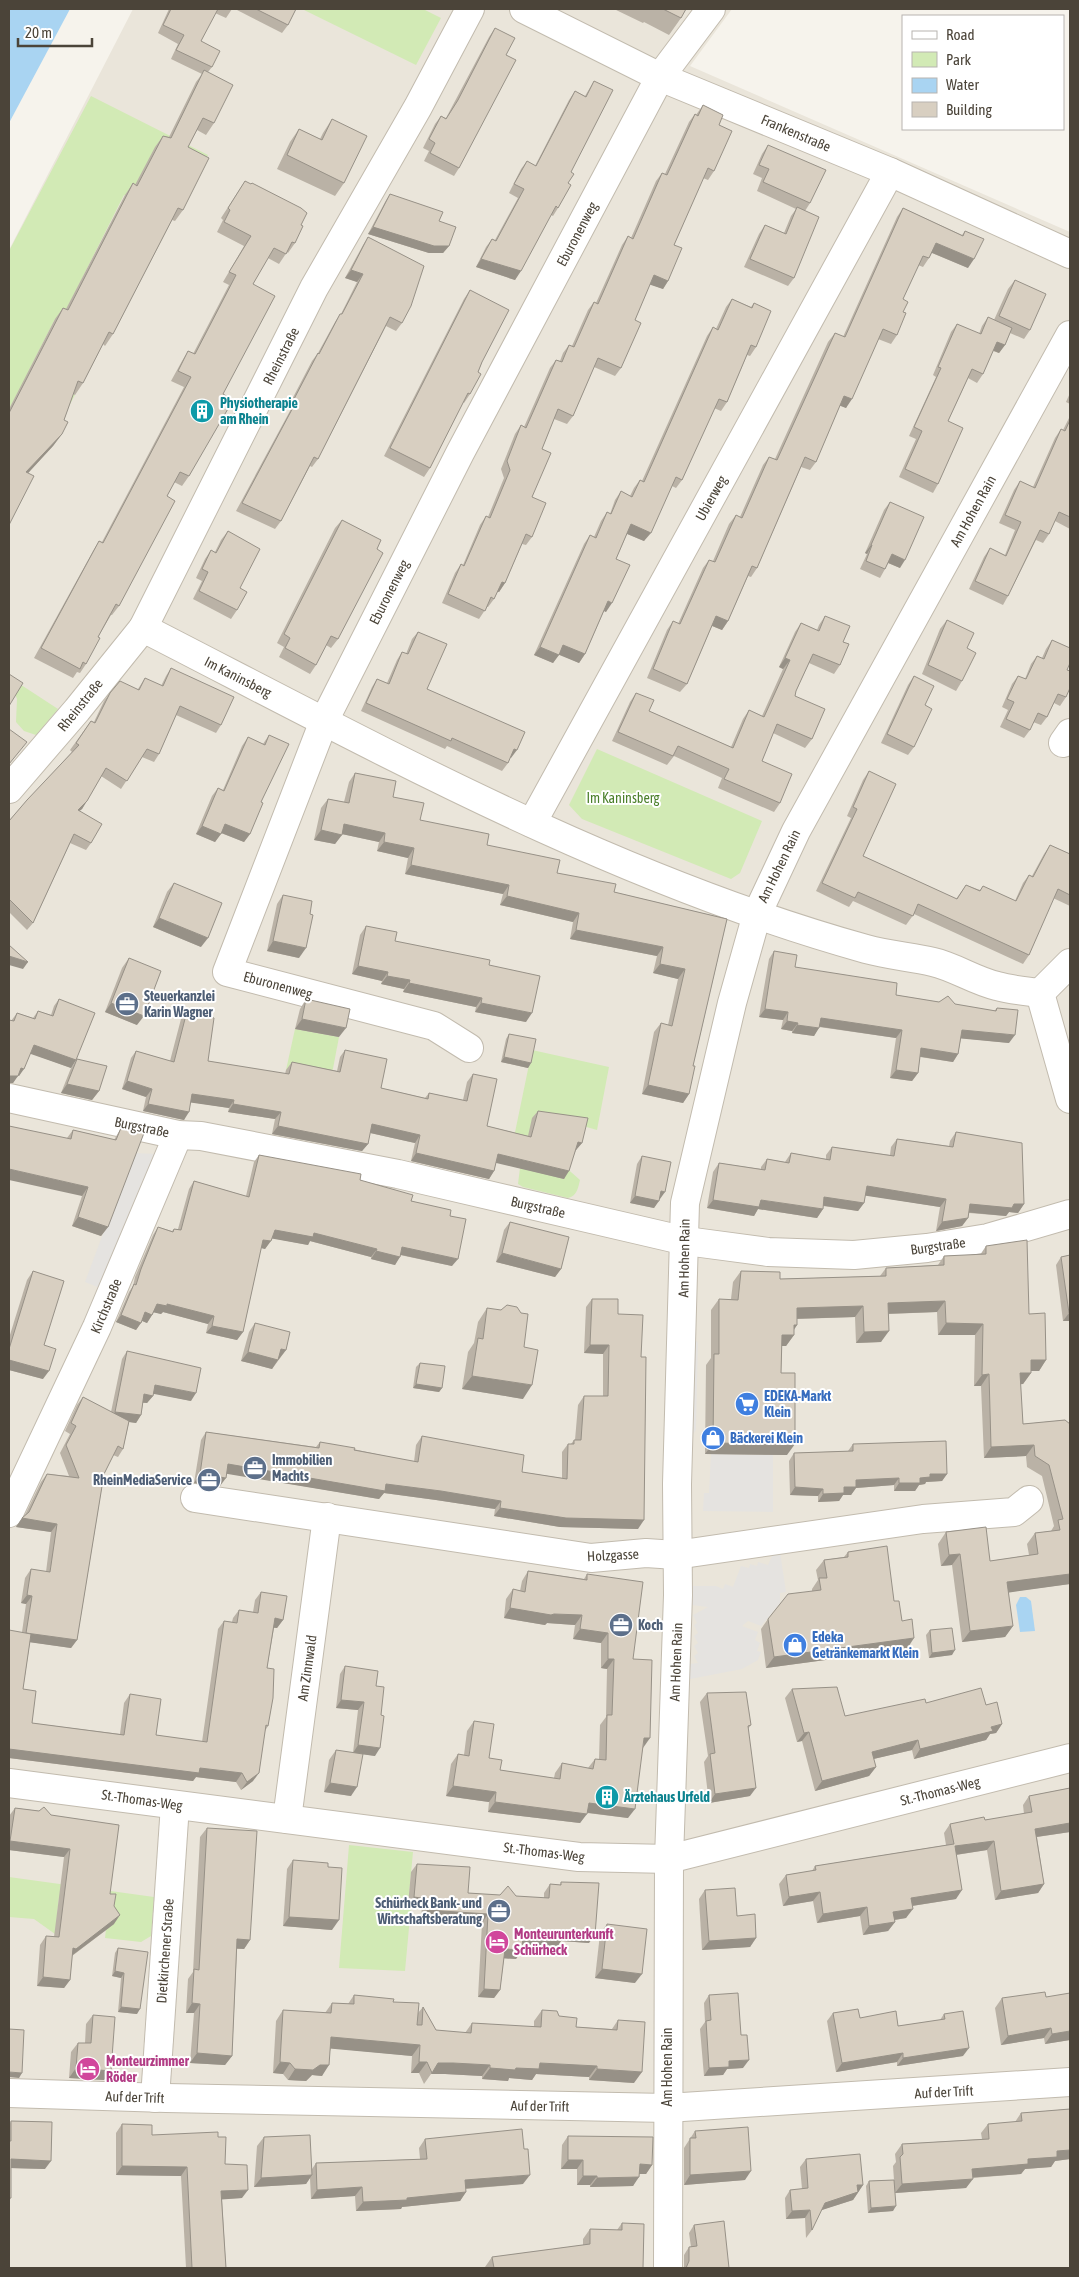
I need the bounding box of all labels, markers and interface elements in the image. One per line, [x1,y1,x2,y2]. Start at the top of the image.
scale bar [18,15,91,47]
legend [902,15,1064,130]
text: 20 m [25,24,52,41]
text: Road [946,26,975,43]
text: Park [946,51,971,68]
text: Water [946,76,979,93]
text: Building [946,101,992,118]
street label: Frankenstraße [759,111,833,155]
street label: Eburonenweg [553,199,601,269]
street label: Rheinstraße [260,325,302,387]
place label: Physiotherapie am Rhein [220,395,298,427]
building icon: Physiotherapie am Rhein [189,398,215,424]
street label: Ubierweg [692,473,730,523]
street label: Am Hohen Rain [947,473,999,549]
street label: Eburonenweg [366,557,412,627]
street label: Im Kaninsberg [202,653,274,701]
street label: Rheinstraße [54,676,106,734]
park label: Im Kaninsberg [586,790,660,806]
street label: Am Hohen Rain [755,827,803,905]
street label: Eburonenweg [242,968,314,1002]
place label: Steuerkanzlei Karin Wagner [144,988,215,1020]
office icon: Steuerkanzlei Karin Wagner [114,991,140,1017]
street label: Burgstraße [113,1113,171,1141]
street label: Burgstraße [509,1193,567,1221]
street label: Am Hohen Rain [675,1218,693,1298]
street label: Burgstraße [909,1234,967,1258]
street label: Kirchstraße [87,1276,125,1336]
place label: EDEKA-Markt Klein [764,1388,831,1420]
supermarket icon: EDEKA-Markt Klein [734,1391,760,1417]
shop icon: Bäckerei Klein [700,1425,726,1451]
place label: Bäckerei Klein [730,1430,803,1446]
place label: Immobilien Machts [272,1452,332,1484]
office icon: Immobilien Machts [242,1455,268,1481]
office icon: RheinMediaService [196,1467,222,1493]
place label: RheinMediaService [93,1472,192,1488]
street label: Holzgasse [587,1546,639,1564]
office icon: Koch [608,1612,634,1638]
place label: Koch [638,1617,663,1633]
street label: Am Hohen Rain [667,1622,685,1702]
place label: Edeka Getränkemarkt Klein [812,1629,919,1661]
shop icon: Edeka Getränkemarkt Klein [782,1632,808,1658]
street label: Am Zinnwald [294,1634,320,1702]
street label: St.-Thomas-Weg [898,1773,982,1809]
building icon: Ärztehaus Urfeld [594,1784,620,1810]
street label: St.-Thomas-Weg [100,1786,184,1814]
place label: Ärztehaus Urfeld [623,1789,710,1805]
street label: St.-Thomas-Weg [503,1839,585,1865]
place label: Schürheck Bank- und Wirtschaftsberatung [375,1895,483,1927]
street label: Dietkirchener Straße [153,1898,177,2004]
office icon: Schürheck Bank- und Wirtschaftsberatung [486,1898,512,1924]
place label: Monteurunterkunft Schürheck [514,1926,613,1958]
hotel icon: Monteurunterkunft Schürheck [484,1929,510,1955]
street label: Am Hohen Rain [659,2028,675,2106]
place label: Monteurzimmer Röder [106,2053,190,2085]
hotel icon: Monteurzimmer Röder [75,2056,101,2082]
street label: Auf der Trift [914,2082,974,2102]
street label: Auf der Trift [105,2088,165,2106]
street label: Auf der Trift [510,2097,570,2115]

